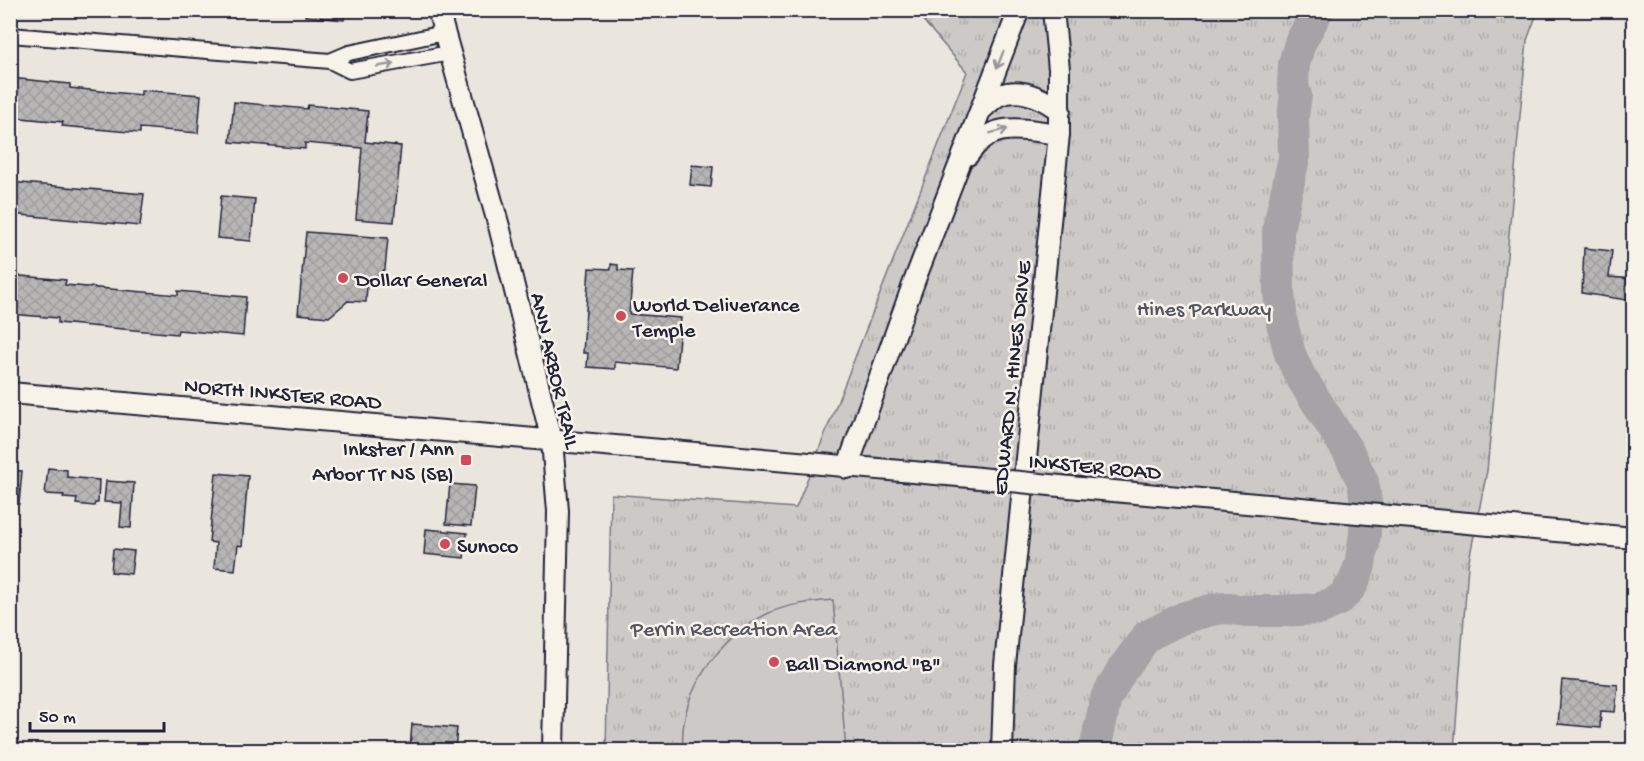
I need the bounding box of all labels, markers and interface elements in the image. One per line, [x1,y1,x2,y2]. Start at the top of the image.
one-way arrow [994,51,1005,69]
one-way arrow [375,59,395,70]
one-way arrow [989,125,1008,137]
street label: EDWARD N. HINES DRIVE [989,259,1039,497]
place label: Dollar General [353,269,488,295]
marker: Dollar General [336,271,350,285]
street label: ANN ARBOR TRAIL [523,291,584,452]
place label: World Deliverance Temple [631,294,800,345]
park label: Hines Parkway [1137,298,1271,324]
marker: World Deliverance Temple [614,309,628,323]
street label: NORTH INKSTER ROAD [183,374,383,418]
place label: Inkster / Ann Arbor Tr NS (SB) [312,438,455,489]
street label: INKSTER ROAD [1027,450,1163,488]
marker: Inkster / Ann Arbor Tr NS (SB) [459,453,473,467]
place label: Sunoco [457,535,518,561]
marker: Sunoco [438,537,452,551]
park label: Perrin Recreation Area [630,618,838,644]
place label: Ball Diamond "B" [785,653,941,679]
marker: Ball Diamond "B" [767,655,781,669]
scale bar [30,695,164,733]
text: 50 m [39,708,76,729]

